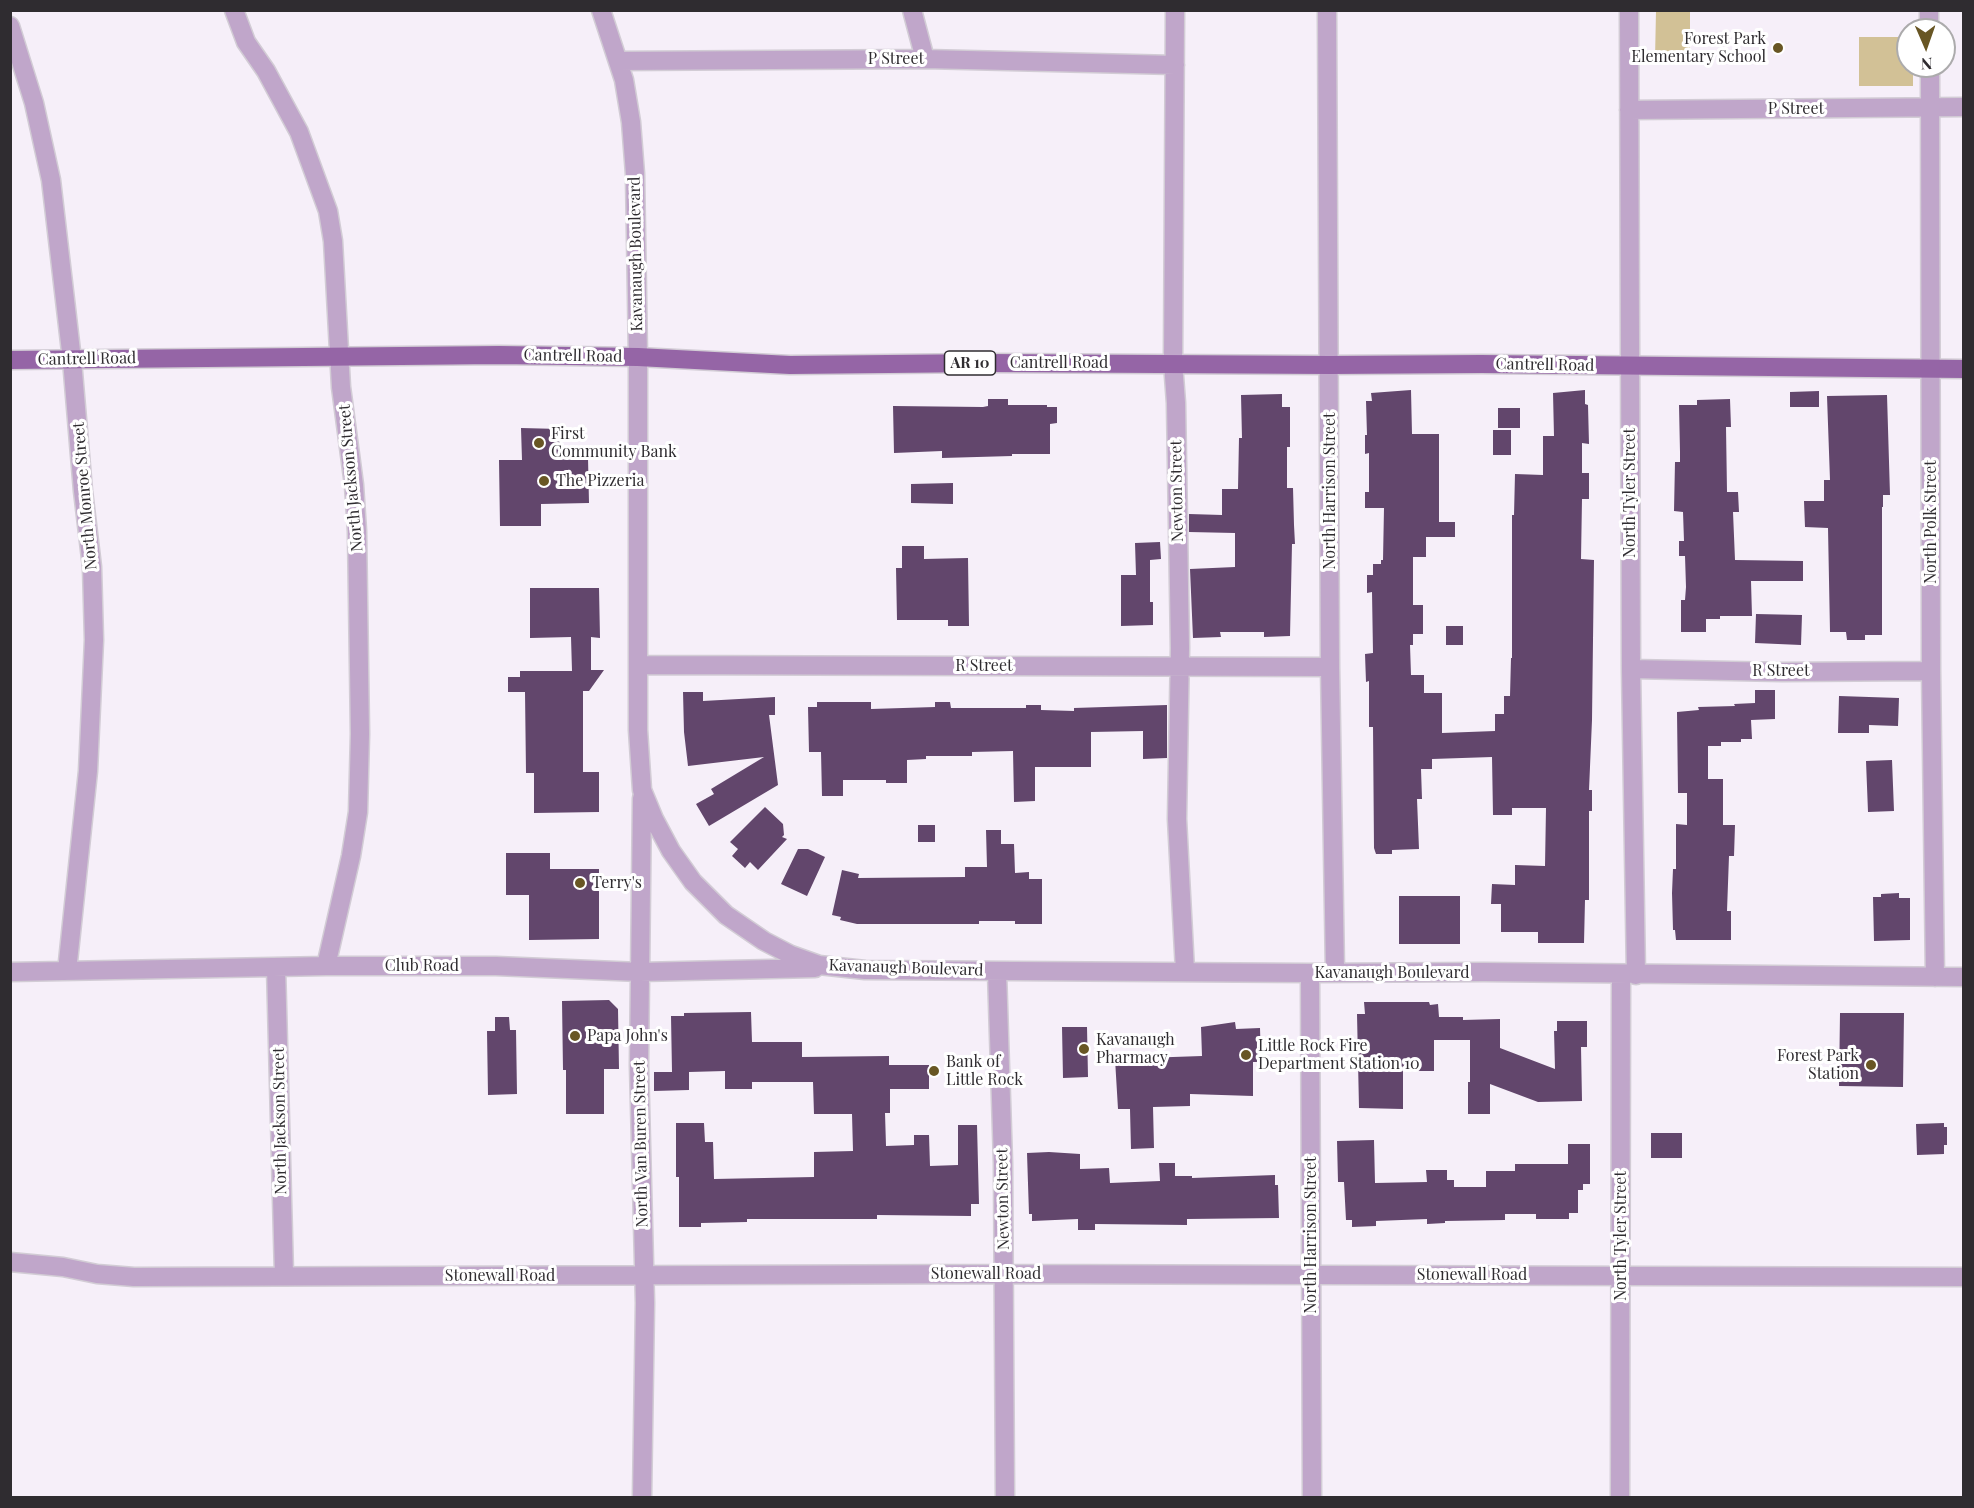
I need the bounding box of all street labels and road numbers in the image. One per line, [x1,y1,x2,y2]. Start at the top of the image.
street label: P Street [868,49,924,69]
street label: P Street [1768,99,1824,119]
street label: Kavanaugh Boulevard [625,176,647,332]
street label: Cantrell Road [524,346,622,366]
street label: Cantrell Road [38,349,136,369]
road number: AR 10 [944,351,996,375]
street label: Cantrell Road [1010,353,1108,373]
street label: Cantrell Road [1496,355,1594,375]
street label: North Jackson Street [335,404,367,552]
street label: North Harrison Street [1320,412,1340,570]
street label: North Monroe Street [69,421,101,571]
street label: North Tyler Street [1620,428,1640,558]
street label: Newton Street [1167,440,1187,542]
street label: North Polk Street [1921,460,1941,584]
street label: R Street [955,656,1013,676]
street label: R Street [1752,661,1810,681]
street label: Club Road [385,956,459,976]
street label: Kavanaugh Boulevard [828,956,984,980]
street label: Kavanaugh Boulevard [1315,963,1469,983]
street label: North Jackson Street [269,1047,291,1195]
street label: North Van Buren Street [630,1060,652,1228]
street label: Newton Street [993,1148,1013,1250]
street label: North Harrison Street [1301,1156,1321,1314]
street label: North Tyler Street [1611,1171,1631,1301]
street label: Stonewall Road [931,1264,1041,1284]
street label: Stonewall Road [1417,1265,1527,1285]
street label: Stonewall Road [445,1266,555,1286]

